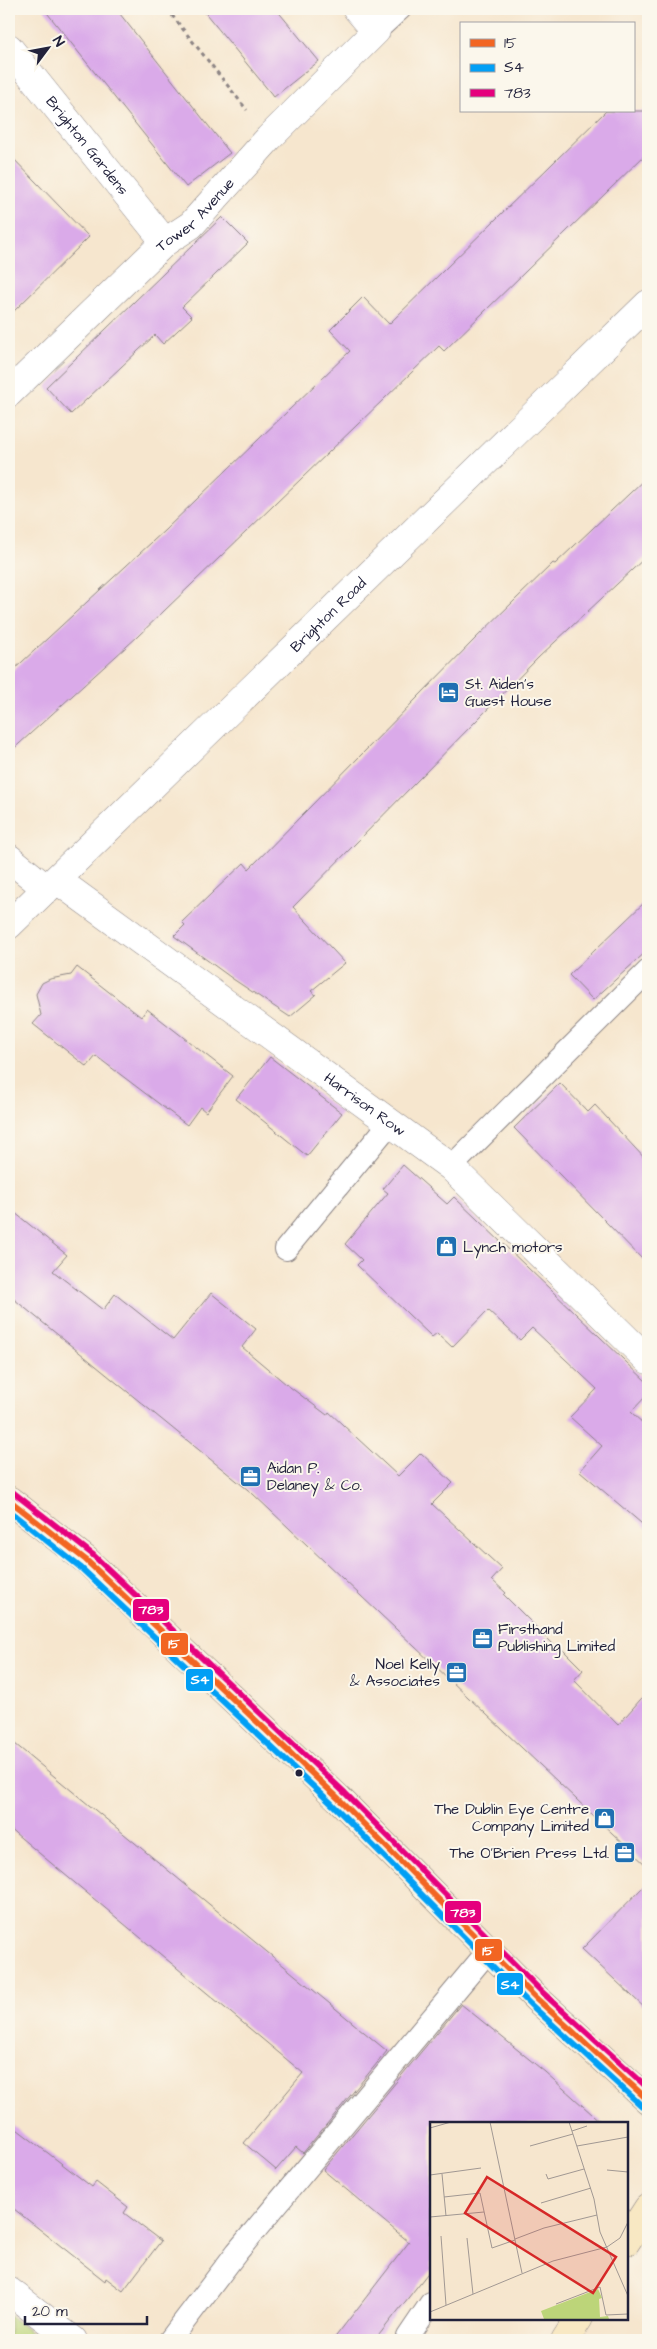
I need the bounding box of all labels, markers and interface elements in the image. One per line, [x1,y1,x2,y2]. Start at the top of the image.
north arrow [22,22,72,72]
legend [460,22,634,112]
text: N [47,33,69,51]
text: 15 [504,33,517,54]
text: S4 [504,57,524,78]
text: 783 [504,83,531,104]
street label: Brighton Gardens [41,91,134,200]
street label: Tower Avenue [151,173,239,256]
street label: Brighton Road [285,573,371,657]
place label: St. Aiden's Guest House [465,674,552,712]
hotel icon: St. Aiden's Guest House [437,681,461,705]
street label: Harrison Row [320,1067,410,1141]
shop icon: Lynch motors [435,1235,459,1259]
place label: Lynch motors [463,1237,563,1259]
place label: Aidan P. Delaney & Co. [267,1458,362,1497]
office icon: Aidan P. Delaney & Co. [239,1465,263,1489]
line badge: 783 [132,1598,170,1622]
text: 783 [138,1600,164,1620]
place label: Firsthand Publishing Limited [498,1619,615,1658]
office icon: Firsthand Publishing Limited [470,1626,494,1650]
line badge: 15 [160,1632,189,1656]
text: 15 [168,1634,181,1654]
place label: Noel Kelly & Associates [350,1654,440,1692]
office icon: Noel Kelly & Associates [444,1661,468,1685]
line badge: S4 [185,1668,214,1692]
text: S4 [190,1670,210,1690]
unlabelled marker [294,1768,304,1778]
place label: The Dublin Eye Centre Company Limited [434,1799,589,1838]
shop icon: The Dublin Eye Centre Company Limited [593,1806,617,1830]
office icon: The O'Brien Press Ltd. [613,1841,637,1865]
place label: The O'Brien Press Ltd. [450,1843,609,1864]
line badge: 783 [444,1900,482,1924]
text: 783 [450,1903,476,1923]
line badge: 15 [474,1938,503,1962]
text: 15 [482,1941,495,1961]
line badge: S4 [496,1972,524,1996]
text: S4 [500,1975,520,1995]
inset map [430,2122,627,2319]
scale bar [25,2294,148,2326]
text: 20 m [32,2301,68,2322]

